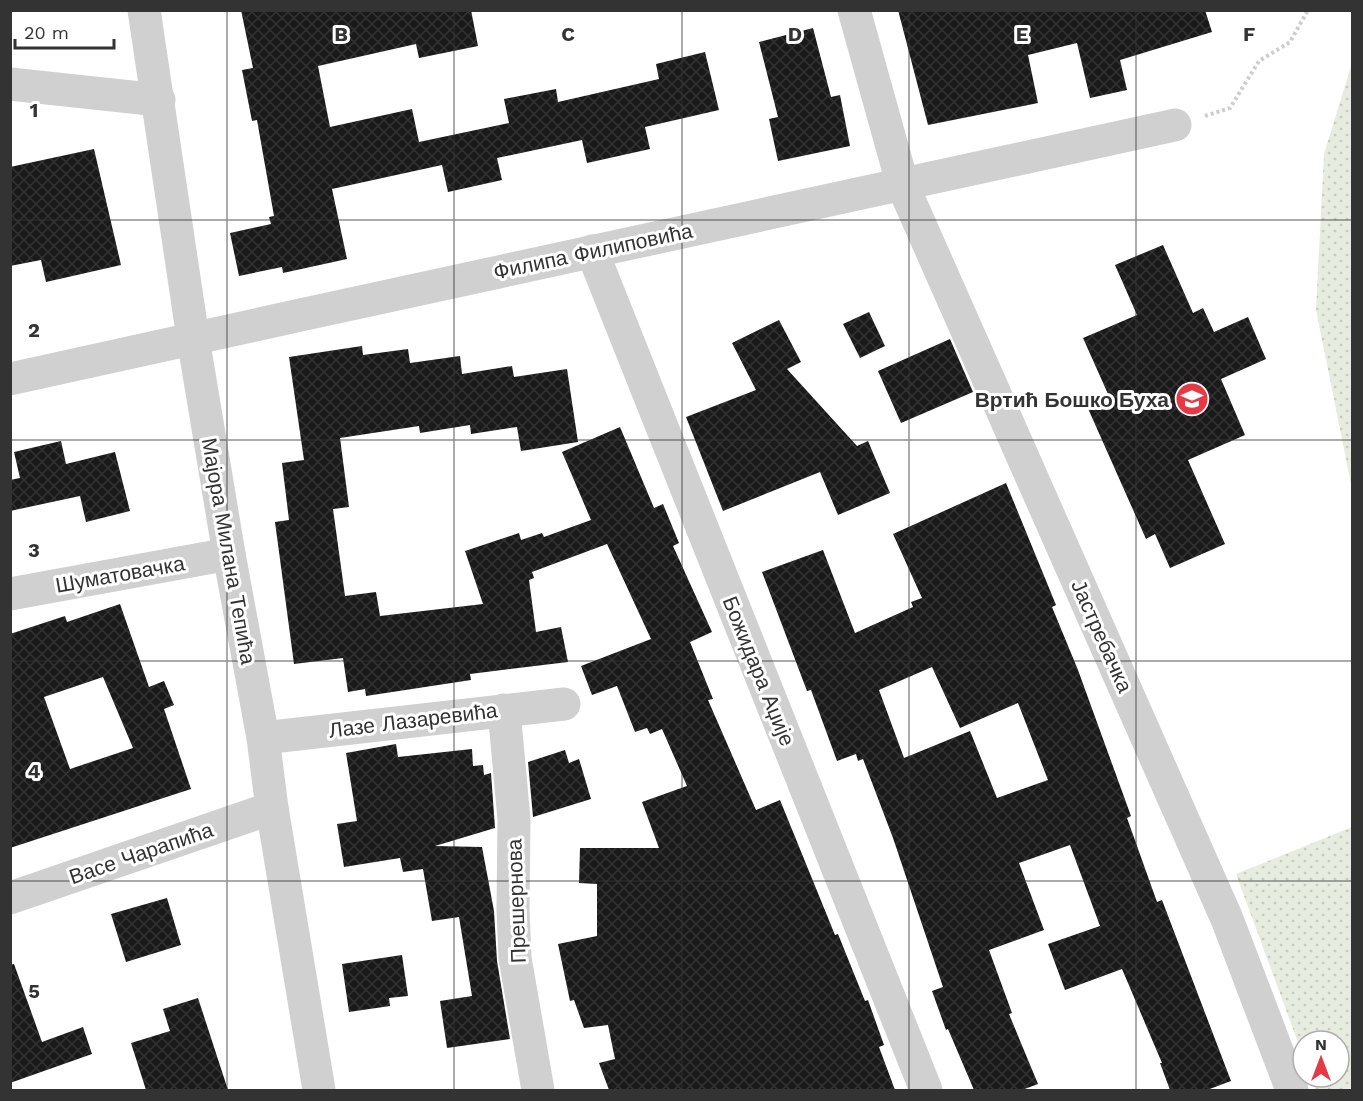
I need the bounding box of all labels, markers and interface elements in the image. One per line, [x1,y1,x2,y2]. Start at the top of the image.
scale bar [15,12,114,50]
text: 20 m [24,22,69,43]
text: B [334,22,348,46]
text: C [561,22,575,46]
text: D [788,22,802,46]
text: E [1016,22,1028,46]
text: F [1243,22,1255,46]
text: 1 [30,98,38,122]
street label: Филипа Филиповића [491,218,695,284]
text: 2 [28,318,40,342]
school or university icon: Вртић Бошко Буха [1174,381,1210,417]
place label: Вртић Бошко Буха [975,387,1169,412]
street label: Мајора Милана Тепића [197,436,261,667]
text: 3 [28,538,40,562]
street label: Шуматовачка [54,550,187,598]
street label: Јастребачка [1066,576,1138,696]
street label: Божидара Аџије [718,593,800,749]
street label: Лазе Лазаревића [327,697,499,743]
text: 4 [28,759,41,783]
street label: Васе Чарапића [66,817,217,889]
street label: Прешернова [501,838,531,964]
text: 5 [28,979,40,1003]
north arrow [1291,1029,1351,1089]
text: N [1315,1035,1327,1054]

